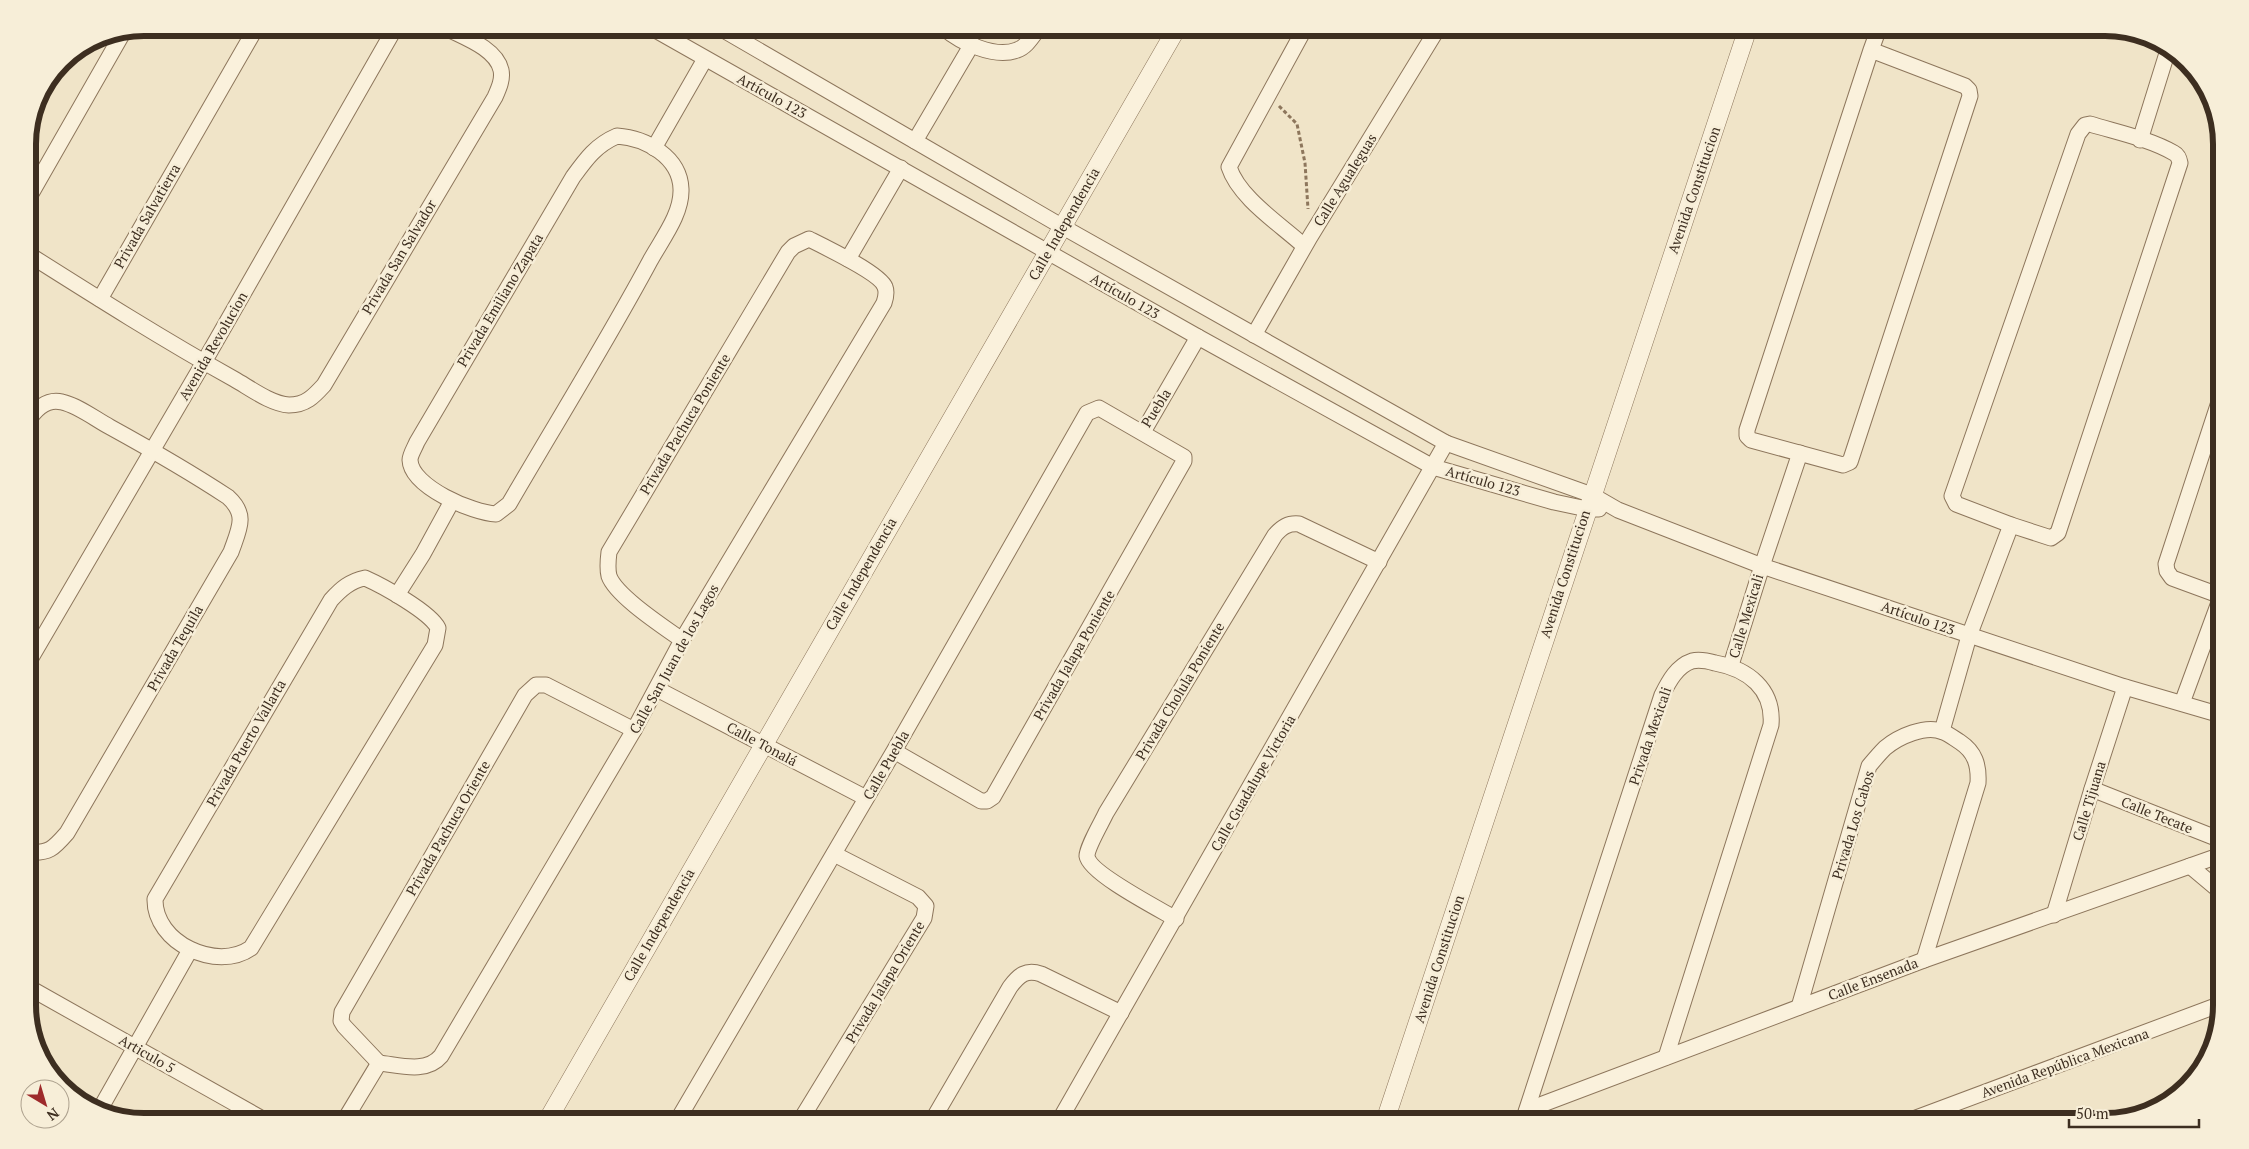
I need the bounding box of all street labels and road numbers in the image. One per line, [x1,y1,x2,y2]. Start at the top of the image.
street label: Artículo 123 [734,69,810,122]
street label: Avenida Constitucion [1663,123,1724,256]
street label: Calle Agualeguas [1308,130,1381,230]
street label: Privada Salvatierra [109,160,184,271]
street label: Calle Independencia [1024,164,1104,284]
street label: Privada San Salvador [357,195,441,318]
street label: Privada Emiliano Zapata [452,229,547,370]
street label: Artículo 123 [1087,268,1163,323]
street label: Avenida Revolucion [174,287,252,403]
street label: Privada Pachuca Poniente [635,350,734,498]
street label: Puebla [1136,385,1175,431]
street label: Artículo 123 [1444,461,1523,500]
street label: Avenida Constitucion [1535,507,1594,640]
street label: Calle Independencia [821,514,901,634]
street label: Calle Mexicali [1724,571,1767,660]
street label: Calle San Juan de los Lagos [624,581,723,737]
street label: Privada Jalapa Poniente [1028,586,1119,723]
street label: Artículo 123 [1879,596,1957,639]
street label: Privada Tequila [142,601,207,694]
street label: Privada Cholula Poniente [1131,618,1228,763]
street label: Privada Puerto Vallarta [201,676,290,810]
street label: Privada Mexicali [1624,684,1675,788]
street label: Calle Guadalupe Victoria [1206,711,1299,854]
street label: Calle Tonalá [724,717,801,770]
street label: Calle Puebla [858,727,913,803]
street label: Privada Pachuca Oriente [401,757,494,899]
street label: Calle Tijuana [2067,759,2110,843]
street label: Privada Los Cabos [1827,768,1878,882]
street label: Calle Tecate [2119,792,2196,838]
street label: Calle Independencia [619,865,699,985]
street label: Avenida Constitucion [1409,892,1468,1025]
street label: Privada Jalapa Oriente [841,917,929,1046]
street label: Calle Ensenada [1825,953,1920,1004]
street label: Avenida República Mexicana [1978,1023,2151,1102]
street label: Articulo 5 [116,1030,179,1077]

